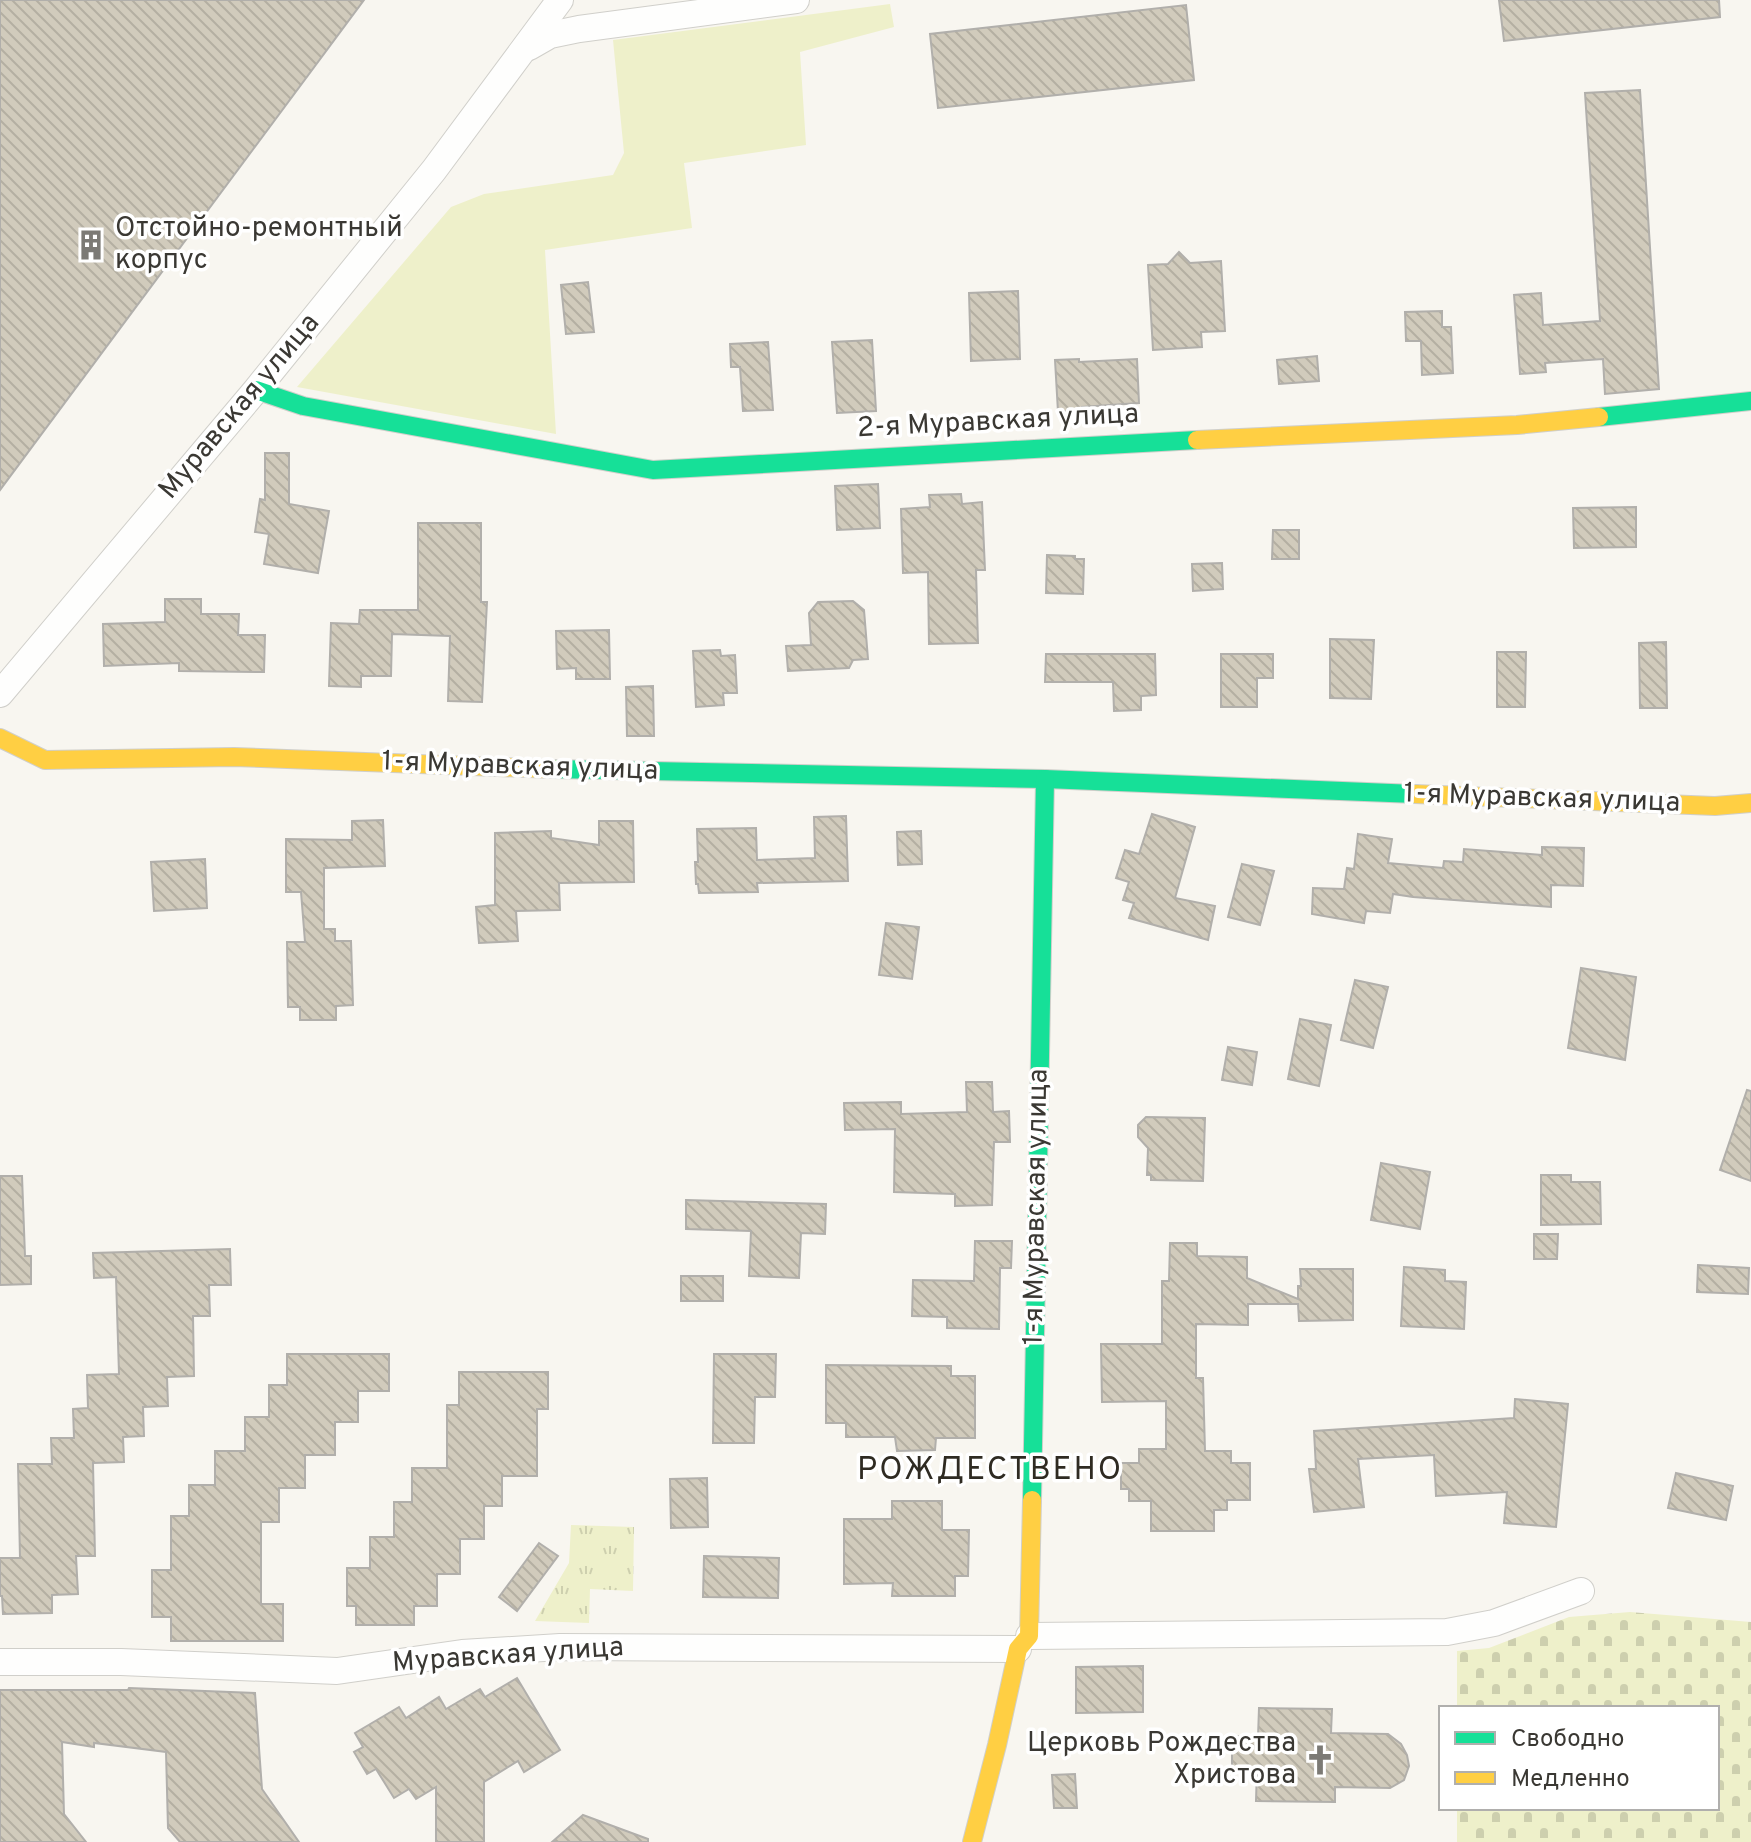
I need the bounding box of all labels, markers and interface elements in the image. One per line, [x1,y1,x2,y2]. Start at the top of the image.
place label: Отстойно-ремонтный корпус [115,211,403,279]
building icon: Отстойно-ремонтный корпус [74,228,108,262]
street label: Муравская улица [152,307,328,507]
street label: 2-я Муравская улица [856,397,1140,447]
street label: 1-я Муравская улица [381,744,659,790]
street label: 1-я Муравская улица [1403,776,1681,822]
street label: 1-я Муравская улица [1017,1068,1057,1346]
district label: РОЖДЕСТВЕНО [857,1451,1123,1491]
street label: Муравская улица [391,1630,625,1682]
legend [1439,1706,1719,1810]
text: Свободно [1511,1725,1624,1755]
place label: Церковь Рождества Христова [1027,1726,1296,1794]
church icon: Церковь Рождества Христова [1303,1743,1337,1777]
text: Медленно [1511,1765,1630,1795]

